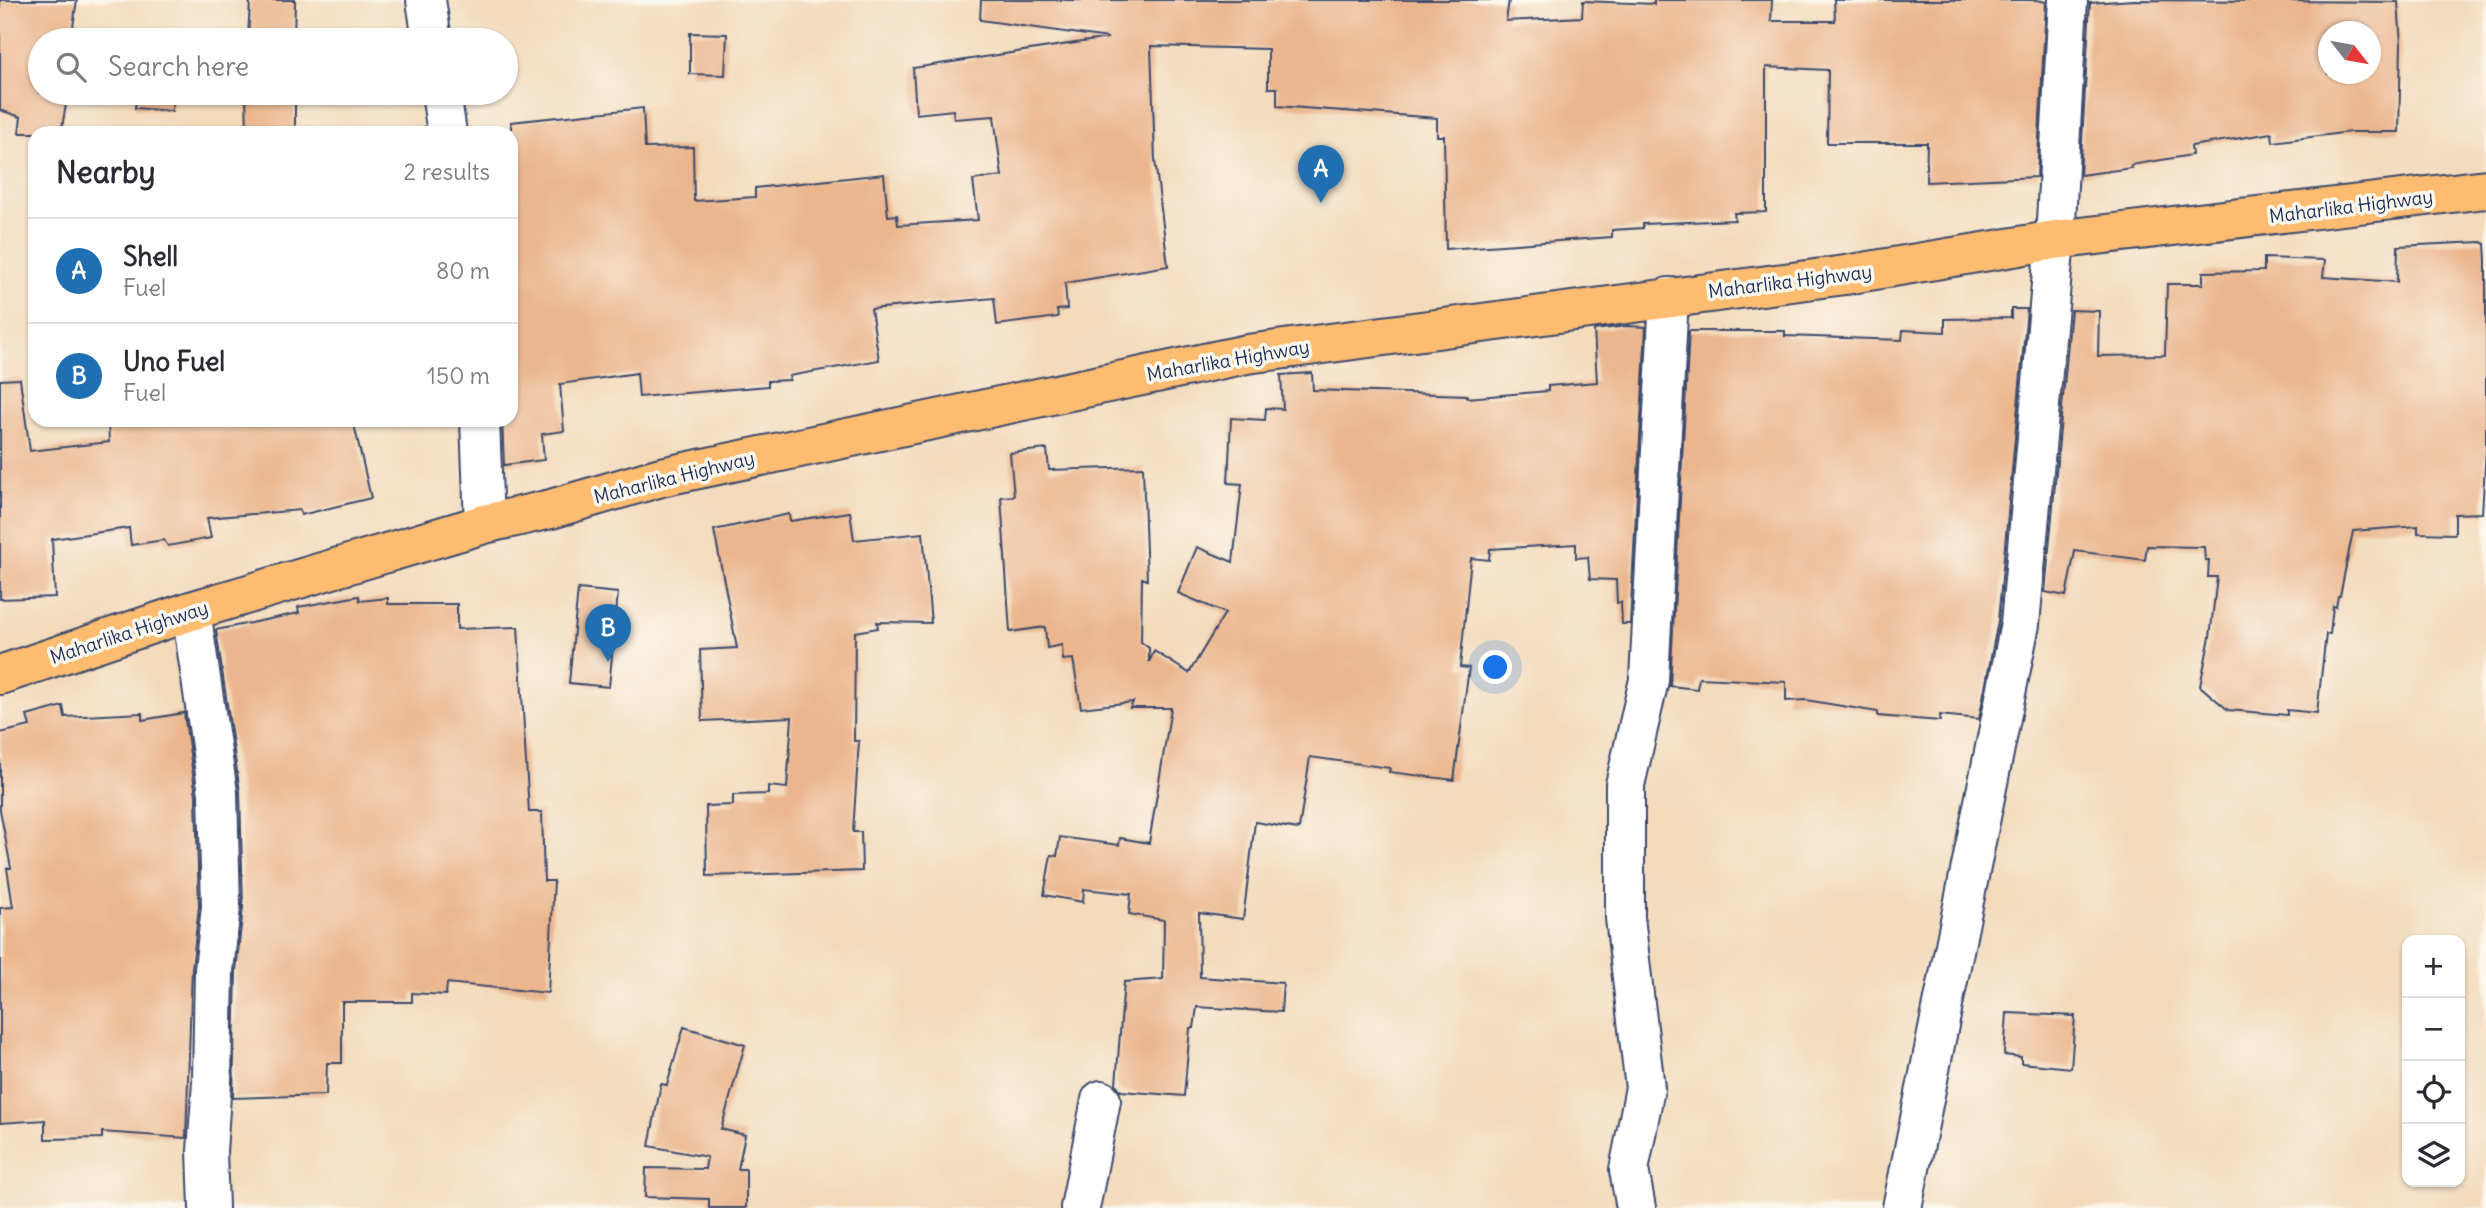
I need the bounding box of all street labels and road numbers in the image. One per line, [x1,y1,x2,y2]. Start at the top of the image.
street label: Maharlika Highway [2268,184,2434,228]
street label: Maharlika Highway [1707,259,1873,303]
street label: Maharlika Highway [1145,334,1311,386]
street label: Maharlika Highway [591,445,757,509]
street label: Maharlika Highway [47,595,211,669]

